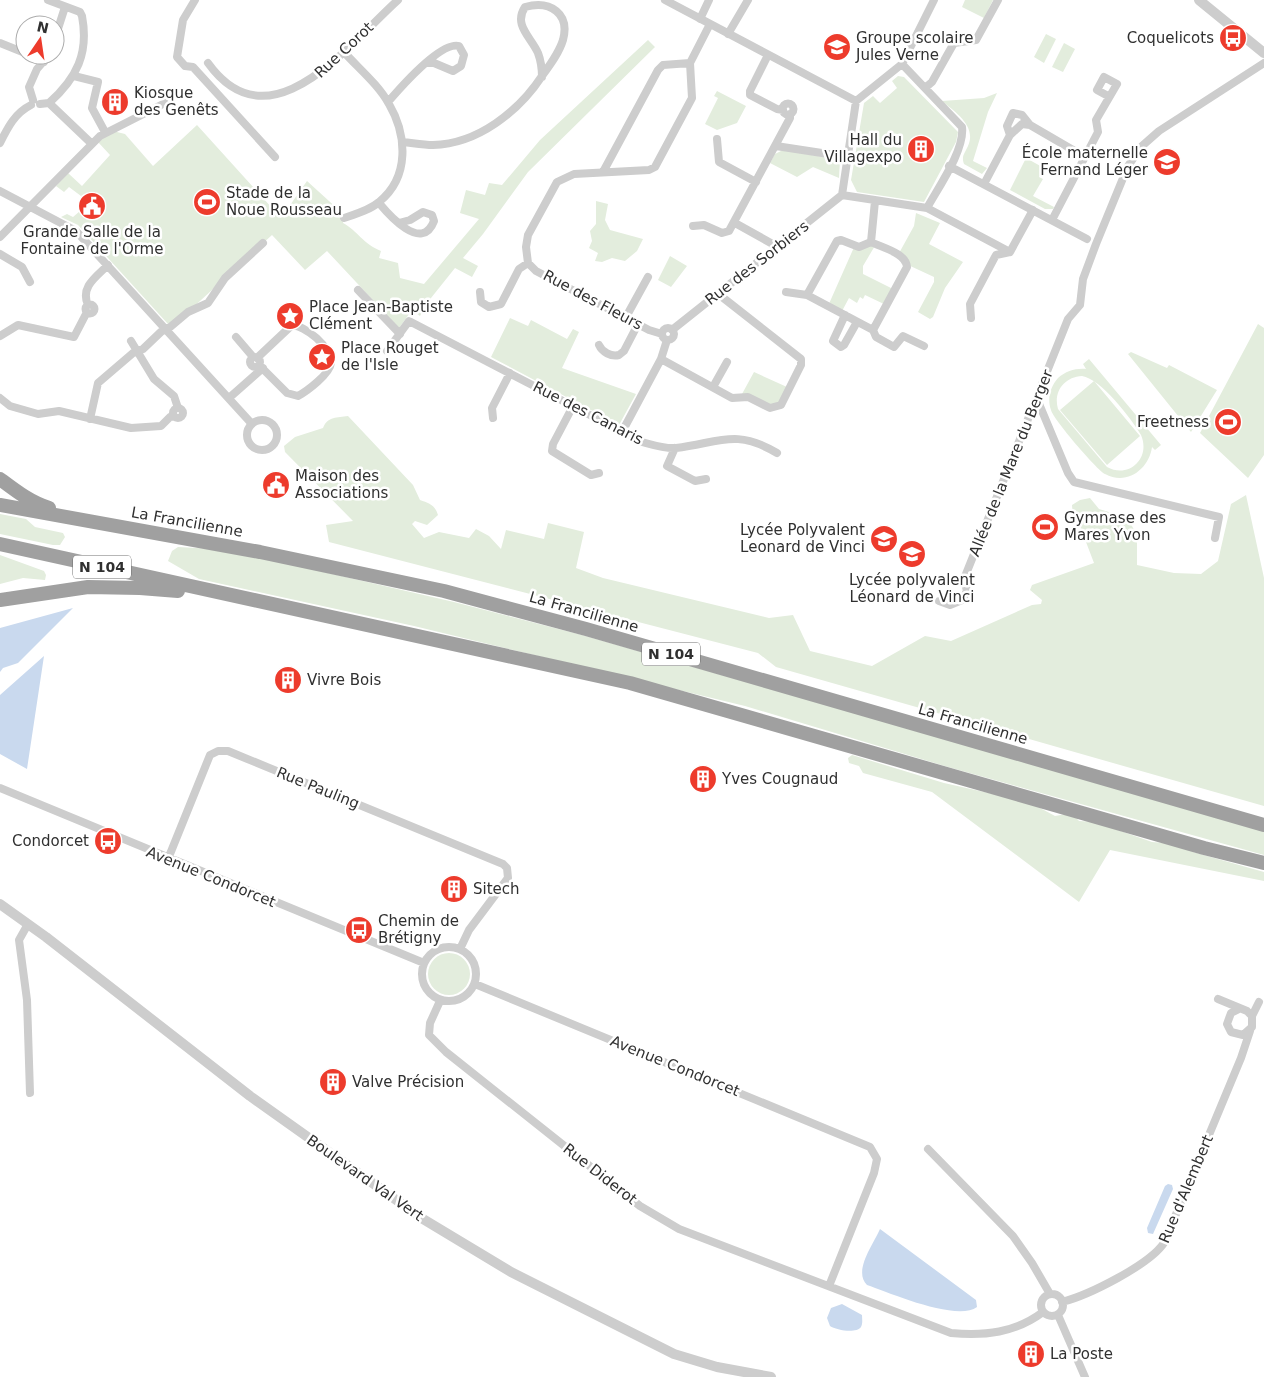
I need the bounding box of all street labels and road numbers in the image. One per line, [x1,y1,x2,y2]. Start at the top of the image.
street label: Rue Corot [311,18,377,82]
street label: Rue des Sorbiers [702,217,812,309]
street label: Rue des Fleurs [540,266,646,334]
street label: Allée de la Mare du Berger [965,366,1057,559]
street label: Rue des Canaris [530,377,646,449]
street label: La Francilienne [130,503,244,541]
road number: N 104 [73,556,131,578]
street label: La Francilienne [527,588,641,636]
road number: N 104 [642,642,700,666]
street label: La Francilienne [916,700,1030,748]
street label: Rue Pauling [274,763,362,813]
street label: Avenue Condorcet [144,843,278,911]
street label: Avenue Condorcet [608,1032,742,1100]
street label: Boulevard Val Vert [303,1131,427,1225]
street label: Rue d'Alembert [1155,1132,1217,1246]
street label: Rue Diderot [560,1140,641,1208]

